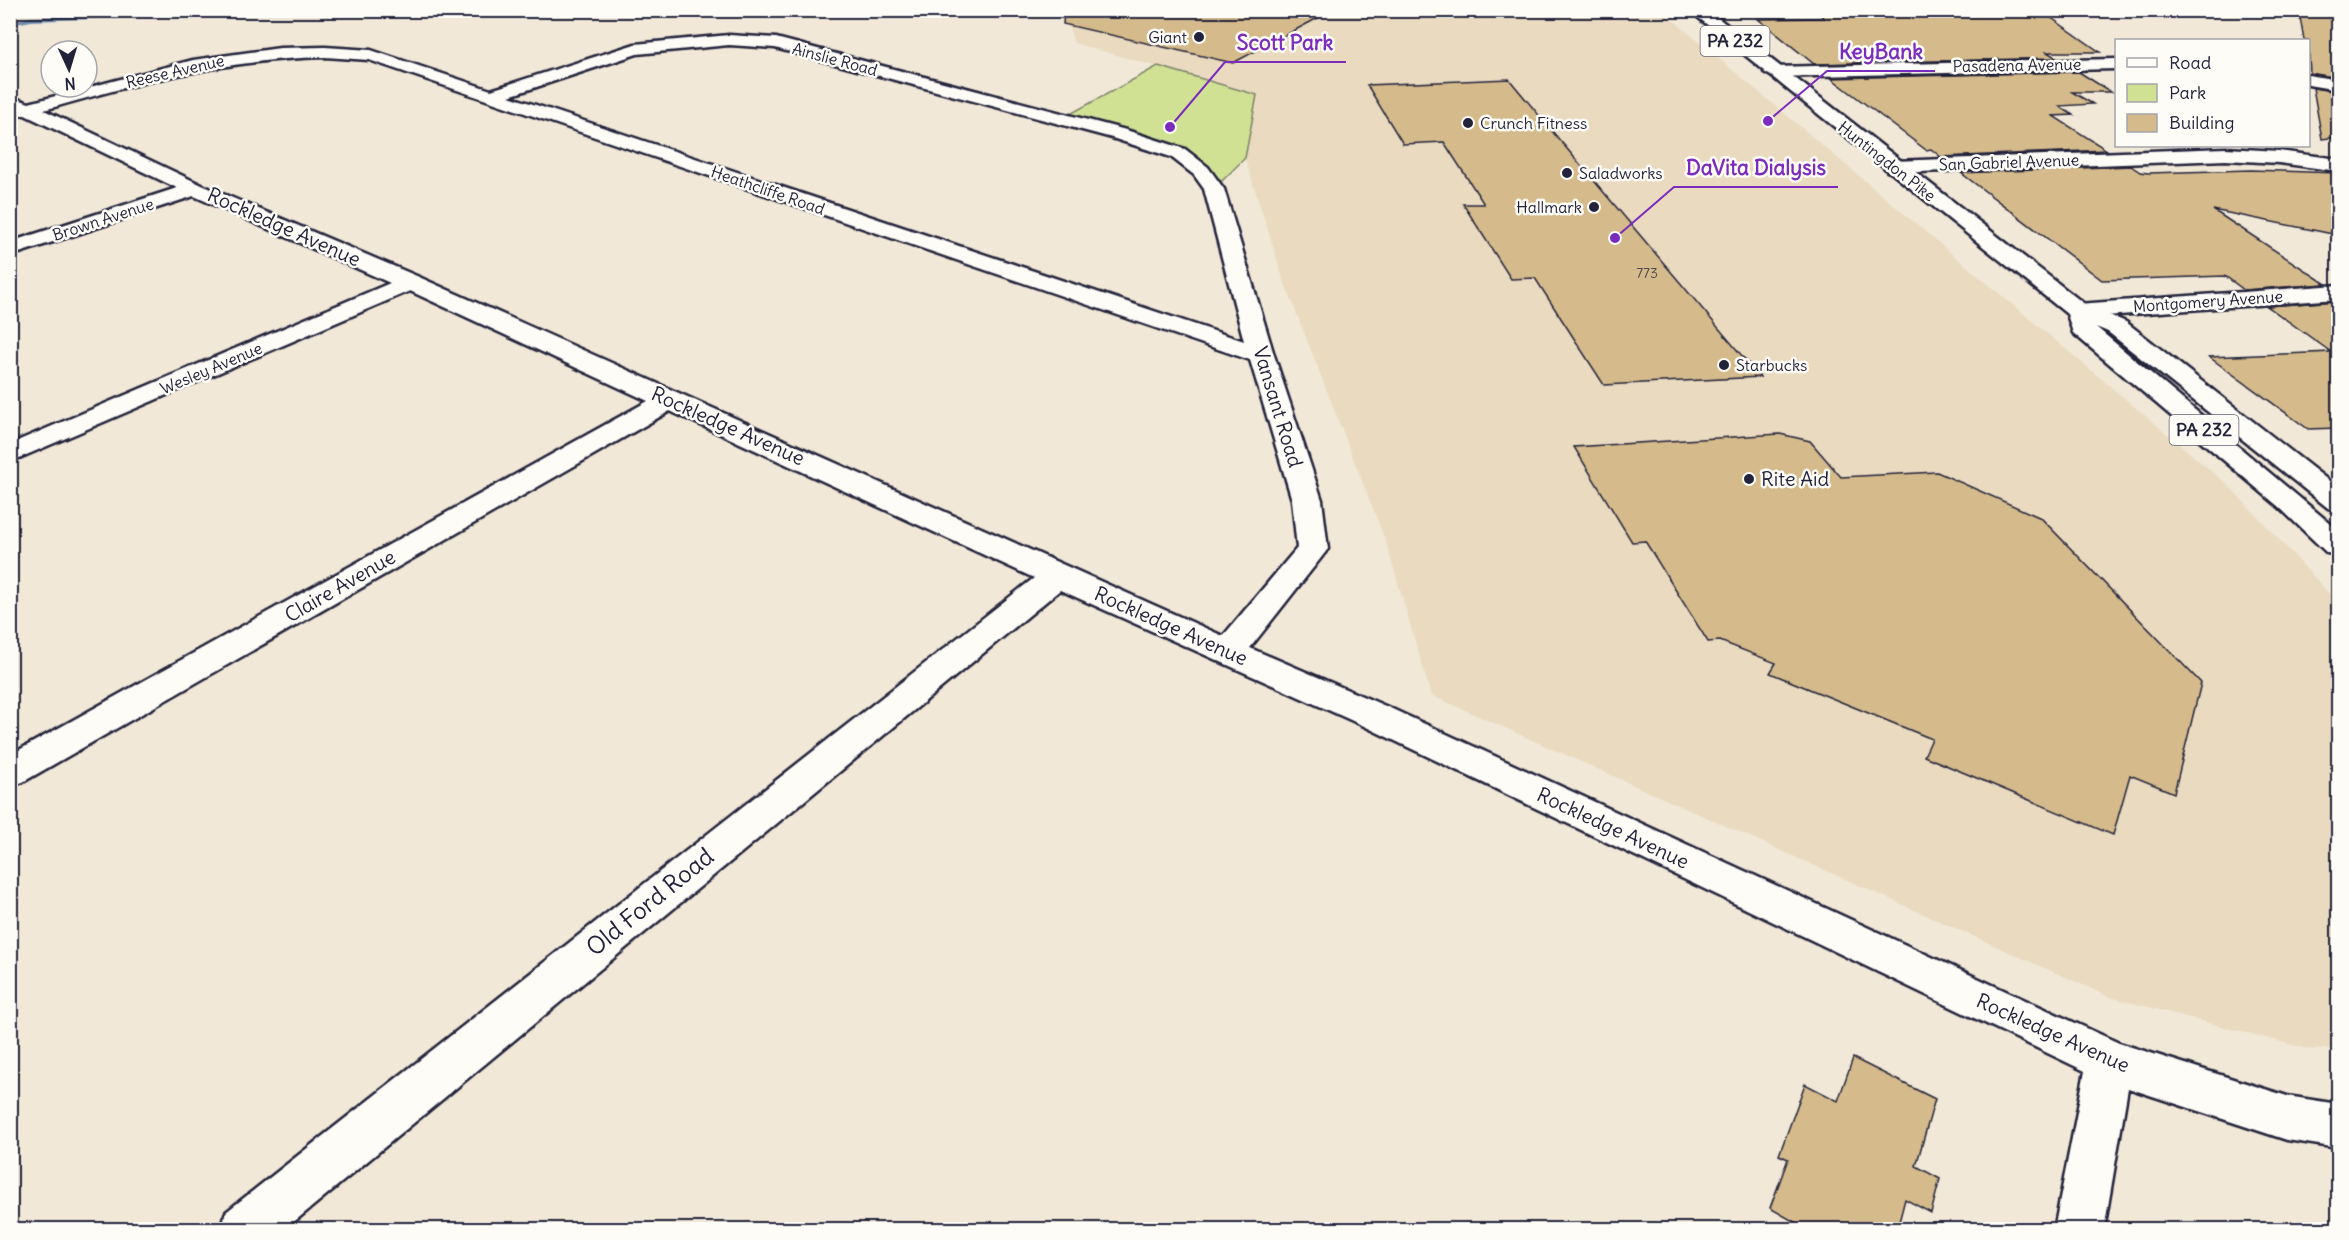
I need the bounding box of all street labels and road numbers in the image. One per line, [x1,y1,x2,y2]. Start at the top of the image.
road number: PA 232 [1700,26,1770,56]
street label: Ainslie Road [790,38,880,80]
street label: Reese Avenue [124,50,226,92]
street label: Pasadena Avenue [1953,54,2081,76]
street label: Huntingdon Pike [1834,117,1940,205]
street label: San Gabriel Avenue [1938,150,2080,174]
street label: Heathcliffe Road [708,161,828,219]
street label: Rockledge Avenue [204,182,365,272]
street label: Brown Avenue [50,193,156,245]
street label: Montgomery Avenue [2132,286,2284,316]
street label: Wesley Avenue [157,338,265,398]
street label: Vansant Road [1248,343,1309,471]
street label: Rockledge Avenue [648,381,809,471]
road number: PA 232 [2170,415,2238,445]
street label: Claire Avenue [280,544,400,627]
street label: Rockledge Avenue [1091,581,1252,671]
street label: Rockledge Avenue [1533,781,1693,874]
street label: Old Ford Road [580,841,719,962]
street label: Rockledge Avenue [1973,988,2134,1078]

